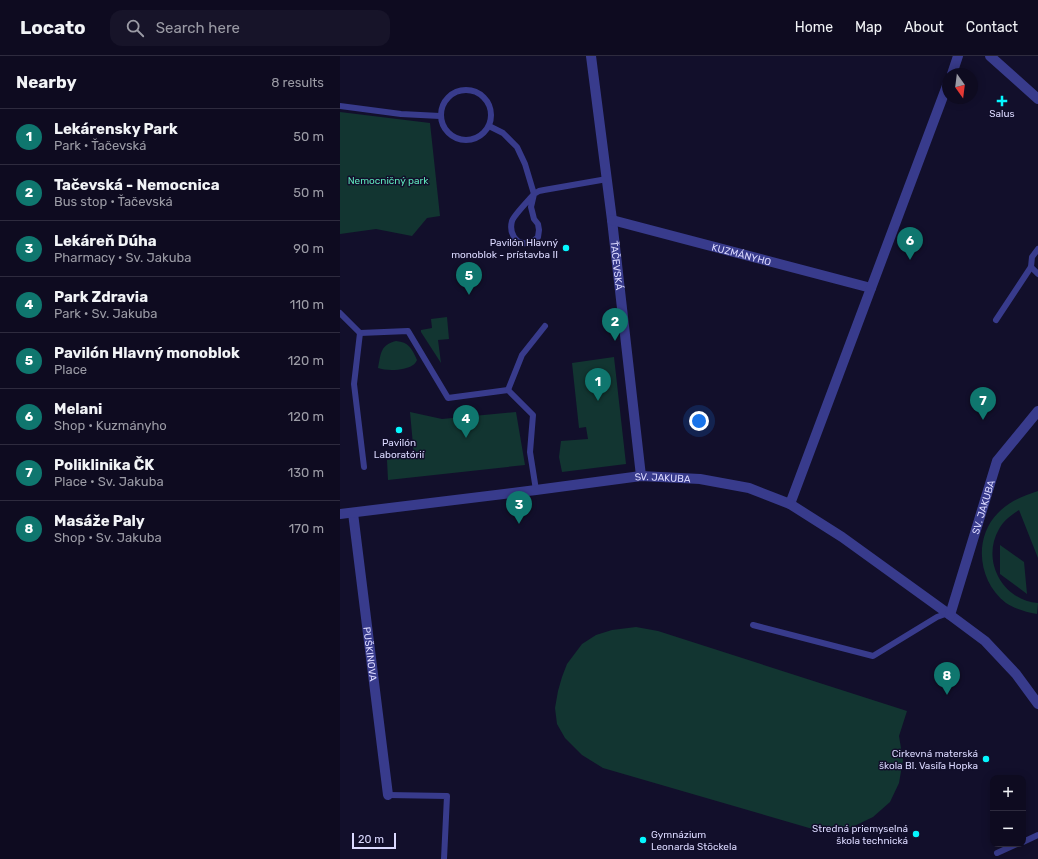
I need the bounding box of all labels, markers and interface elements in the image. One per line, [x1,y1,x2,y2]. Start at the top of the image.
search box [110,10,390,46]
text: Locato [20,16,86,39]
icon: search [124,17,146,39]
text: Search here [156,19,240,37]
text: Home [795,19,833,36]
text: Map [855,19,882,36]
text: About [904,19,944,36]
text: Contact [966,19,1018,36]
north arrow [942,68,978,104]
text: Nearby [16,72,77,92]
text: 8 results [271,75,324,90]
marker: Salus [997,96,1007,106]
place label: Salus [989,108,1015,120]
text: Lekárensky Park [54,120,178,138]
text: 1 [26,129,32,144]
text: 50 m [293,129,324,144]
text: Park · Ťačevská [54,138,146,153]
park label: Nemocničný park [348,175,429,187]
text: Tačevská - Nemocnica [54,176,220,194]
text: 2 [25,185,33,200]
text: 50 m [293,185,324,200]
text: Bus stop · Ťačevská [54,194,173,209]
pin: 6 [897,227,923,260]
text: Lekáreň Dúha [54,232,157,250]
place label: Pavilón Hlavný monoblok - prístavba II [451,237,558,261]
street label: ŤAČEVSKÁ [607,240,625,291]
text: 3 [25,241,33,256]
text: 90 m [293,241,324,256]
street label: KUZMÁNYHO [710,241,773,269]
marker: Pavilón Hlavný monoblok - prístavba II [561,243,571,253]
text: Pharmacy · Sv. Jakuba [54,250,191,265]
pin: 5 [456,262,482,295]
text: Park Zdravia [54,288,148,306]
text: 4 [25,297,33,312]
text: 110 m [290,297,324,312]
text: Park · Sv. Jakuba [54,306,157,321]
pin: 2 [602,308,628,341]
text: Pavilón Hlavný monoblok [54,344,240,362]
text: 5 [25,353,33,368]
text: 120 m [288,353,324,368]
text: Place [54,362,87,377]
pin: 1 [585,368,611,401]
pin: 7 [970,387,996,420]
text: Melani [54,400,102,418]
pin: 4 [453,405,479,438]
text: 6 [25,409,33,424]
text: 120 m [288,409,324,424]
your location [689,411,709,431]
text: Shop · Kuzmányho [54,418,167,433]
marker: Pavilón Laboratórií [394,425,404,435]
place label: Pavilón Laboratórií [374,437,425,461]
text: Poliklinika ČK [54,456,154,474]
text: 7 [25,465,33,480]
text: 130 m [288,465,324,480]
street label: SV. JAKUBA [634,471,691,486]
text: Place · Sv. Jakuba [54,474,164,489]
street label: SV. JAKUBA [970,478,998,536]
pin: 3 [506,491,532,524]
text: Masáže Paly [54,512,145,530]
text: 8 [25,521,33,536]
text: 170 m [289,521,324,536]
text: Shop · Sv. Jakuba [54,530,162,545]
street label: PUŠKINOVA [360,626,379,682]
pin: 8 [934,662,960,695]
place label: Cirkevná materská škola Bl. Vasiľa Hopka [879,748,978,772]
marker: Cirkevná materská škola Bl. Vasiľa Hopka [981,754,991,764]
map controls [990,775,1026,847]
button: + [990,775,1026,811]
button: − [990,811,1026,847]
place label: Stredná priemyselná škola technická [812,823,908,847]
place label: Gymnázium Leonarda Stöckela [651,829,737,853]
marker: Stredná priemyselná škola technická [911,829,921,839]
scale bar [352,831,396,850]
text: 20 m [358,833,384,846]
marker: Gymnázium Leonarda Stöckela [638,835,648,845]

